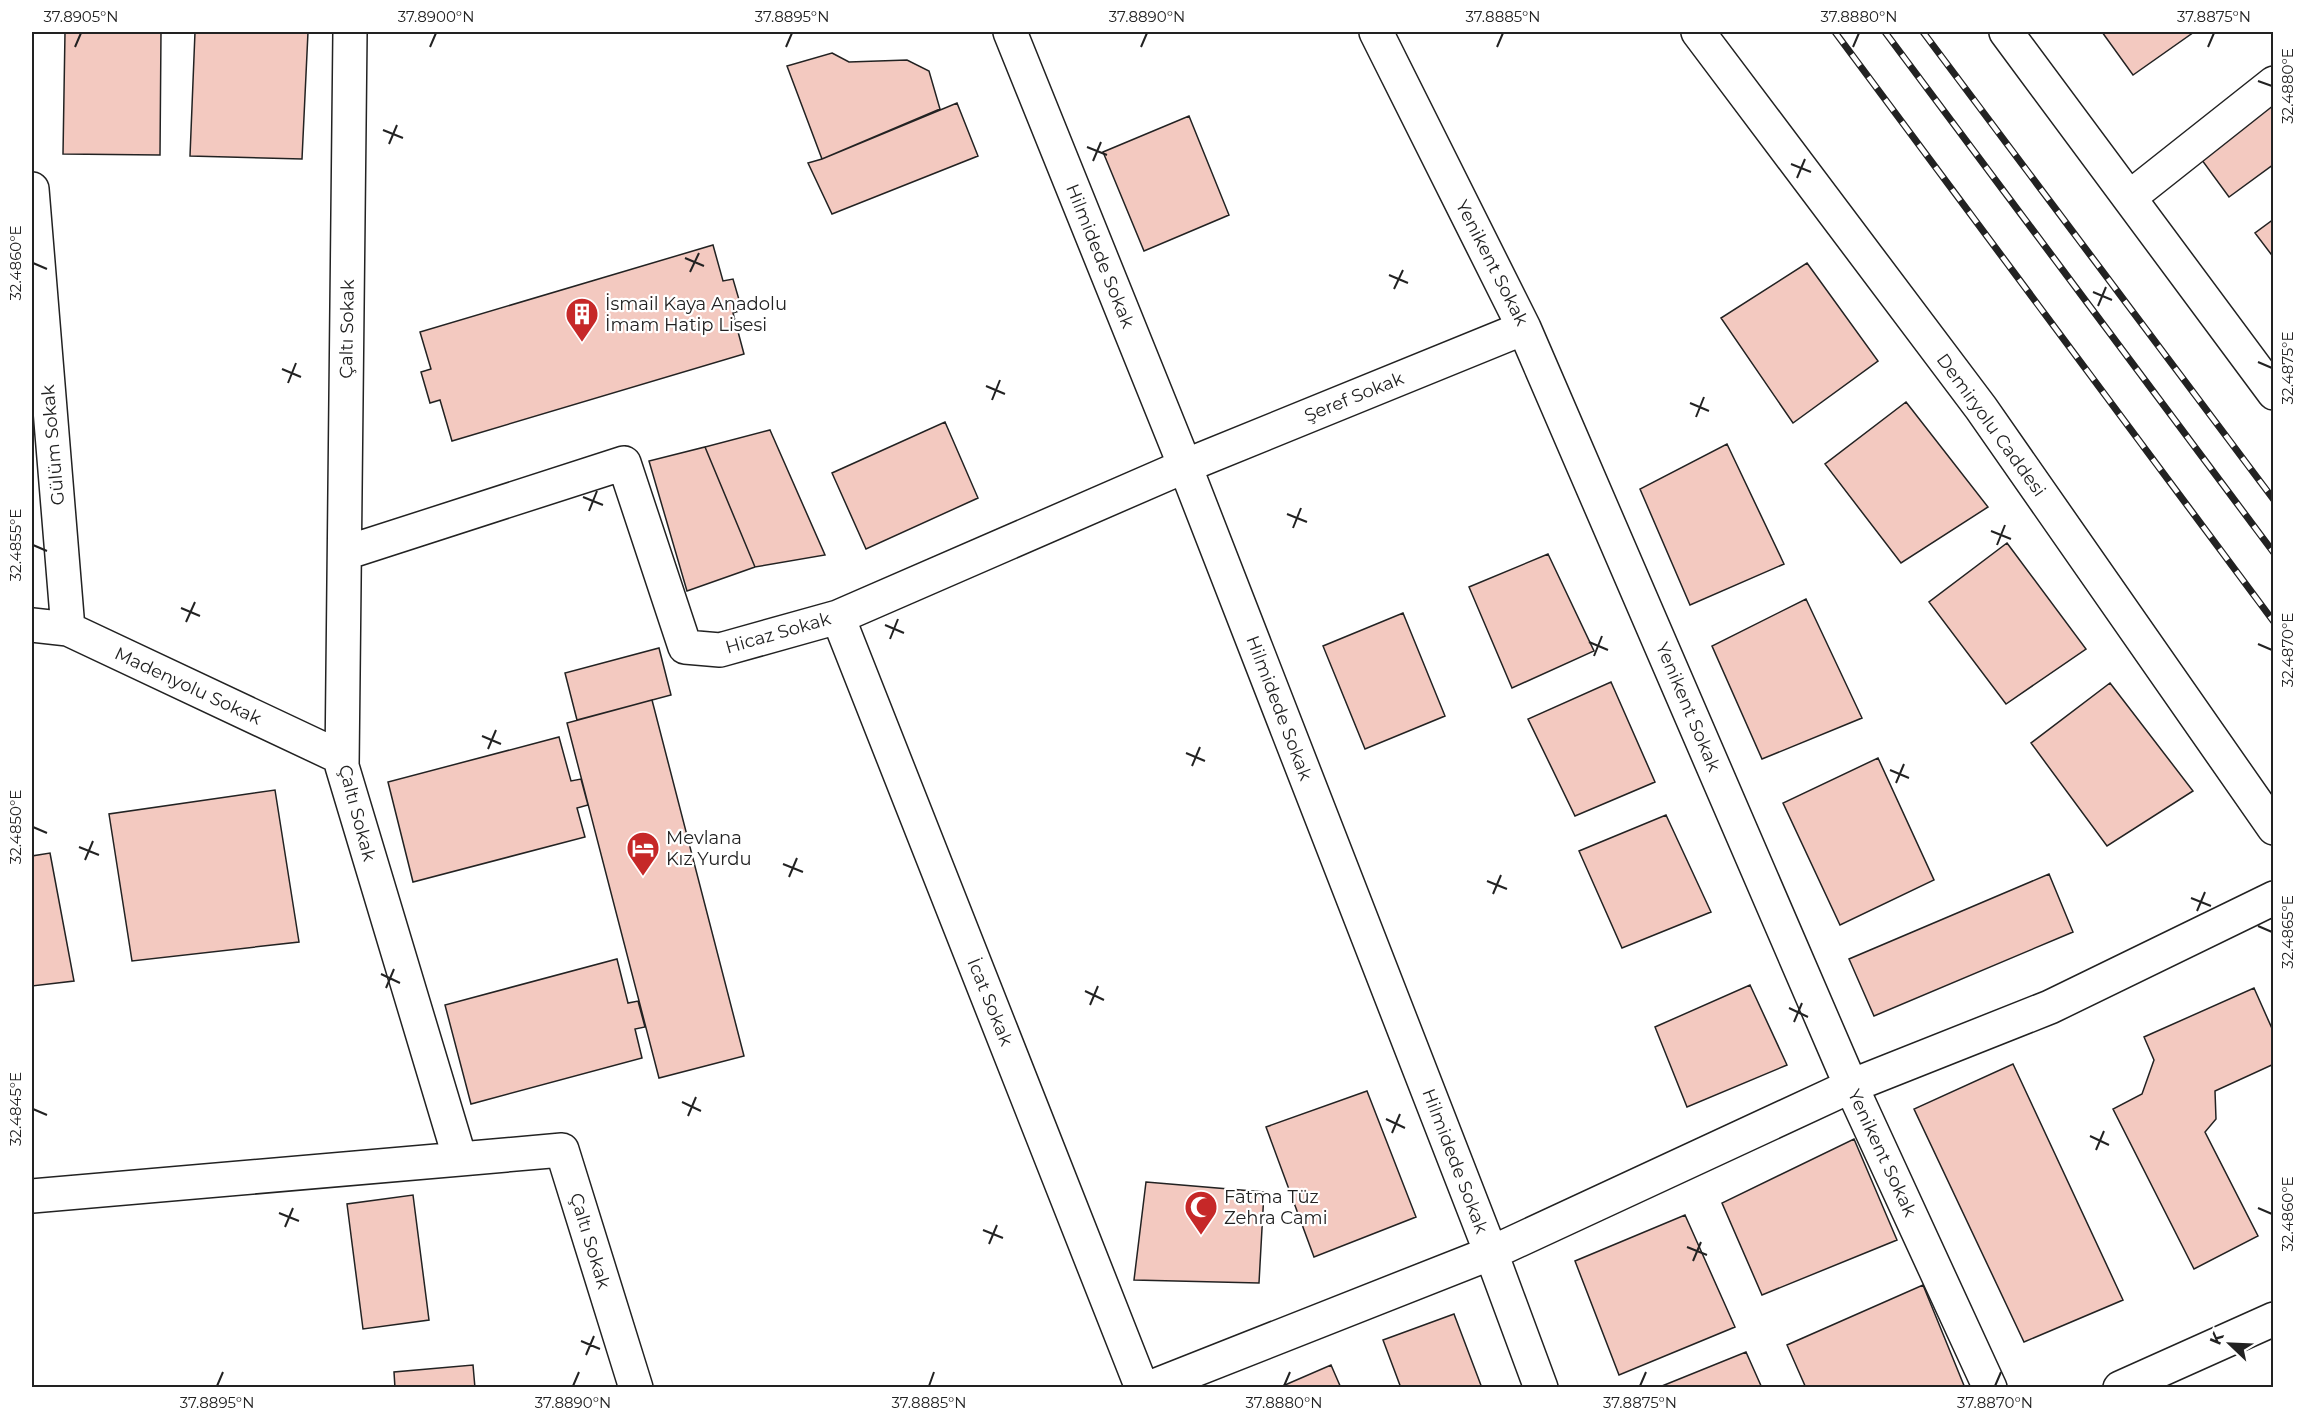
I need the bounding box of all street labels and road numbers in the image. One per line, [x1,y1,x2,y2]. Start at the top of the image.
street label: Hilmidede Sokak [1061,181,1139,331]
street label: Yenikent Sokak [1451,197,1533,330]
street label: Çaltı Sokak [335,279,359,379]
street label: Demiryolu Caddesi [1932,349,2050,501]
street label: Şeref Sokak [1301,367,1407,427]
street label: Gülüm Sokak [37,383,69,506]
street label: Hicaz Sokak [723,607,833,659]
street label: Hilmidede Sokak [1241,632,1317,784]
street label: Yenikent Sokak [1651,639,1725,775]
street label: Madenyolu Sokak [111,642,265,730]
street label: Çaltı Sokak [334,762,381,864]
street label: İcat Sokak [962,955,1018,1049]
street label: Hilmidede Sokak [1417,1085,1493,1237]
street label: Yenikent Sokak [1843,1086,1921,1220]
street label: Çaltı Sokak [565,1190,615,1292]

